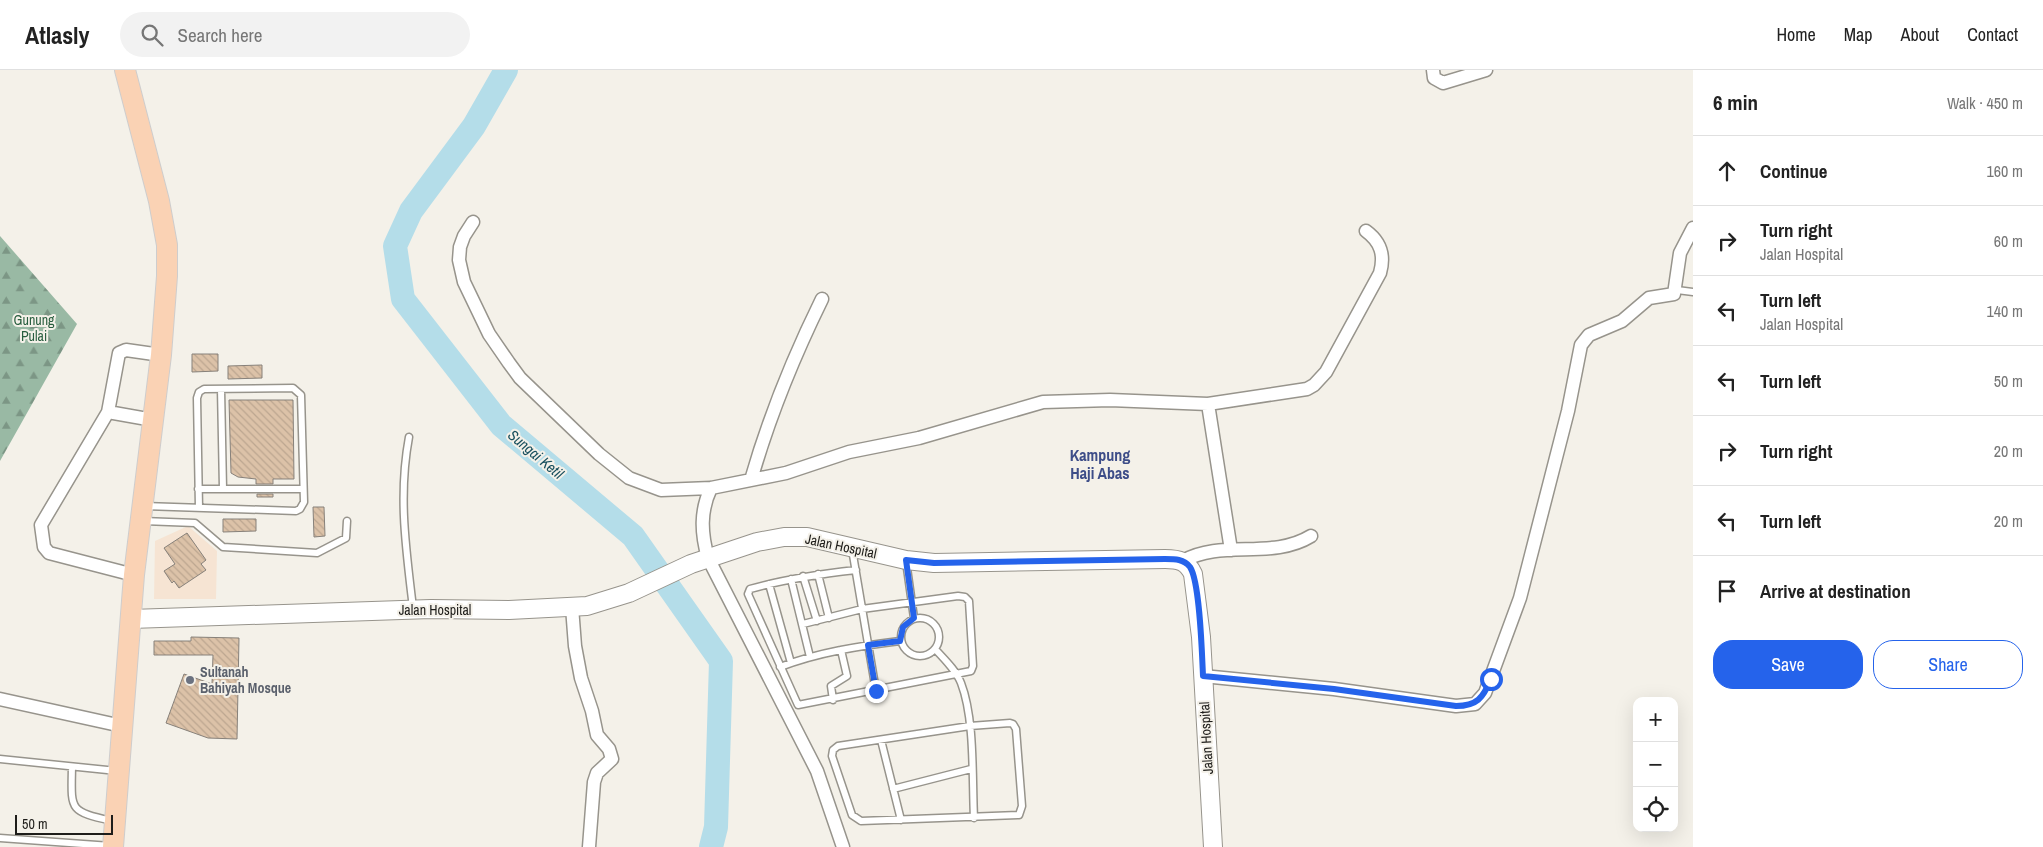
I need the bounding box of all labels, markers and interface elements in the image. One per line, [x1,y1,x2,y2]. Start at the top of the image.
search box [120,12,470,57]
text: Atlasly [25,19,90,51]
icon: search [138,21,166,49]
text: Search here [178,22,262,48]
text: Home [1776,22,1816,47]
text: Map [1844,22,1873,47]
text: About [1901,22,1939,47]
text: Contact [1967,22,2018,47]
text: 6 min [1713,88,1758,117]
text: Walk · 450 m [1947,92,2023,114]
icon: ahead [1713,157,1741,185]
text: Continue [1760,158,1828,184]
text: 160 m [1987,160,2023,182]
text: Turn right [1760,217,1832,243]
icon: right [1713,227,1741,255]
text: 60 m [1994,230,2023,252]
text: Jalan Hospital [1760,243,1843,265]
text: Turn left [1760,287,1821,313]
icon: left [1713,297,1741,325]
text: 140 m [1987,300,2023,322]
park label: Gunung Pulai [14,311,55,345]
text: Jalan Hospital [1760,313,1843,335]
icon: left [1713,367,1741,395]
text: Turn left [1760,368,1821,394]
text: 50 m [1994,370,2023,392]
water label: Sungai Ketil [504,424,569,484]
icon: right [1713,437,1741,465]
text: Turn right [1760,438,1832,464]
text: 20 m [1994,440,2023,462]
district label: Kampung Haji Abas [1070,444,1130,484]
icon: left [1713,507,1741,535]
text: Turn left [1760,508,1821,534]
text: 20 m [1994,510,2023,532]
street label: Jalan Hospital [804,530,878,562]
icon: arrive [1713,577,1741,605]
text: Arrive at destination [1760,578,1911,604]
street label: Jalan Hospital [399,601,471,619]
button: Save [1713,640,1863,689]
button: Share [1873,640,2023,689]
place label: Sultanah Bahiyah Mosque [200,663,291,697]
route start [1480,668,1503,691]
marker: Sultanah Bahiyah Mosque [184,674,196,686]
route end [865,680,888,703]
map controls [1633,697,1678,832]
button: + [1633,697,1678,742]
street label: Jalan Hospital [1195,701,1217,775]
button: − [1633,742,1678,787]
button: locate [1633,787,1678,832]
scale bar [15,812,112,835]
text: 50 m [22,815,48,833]

